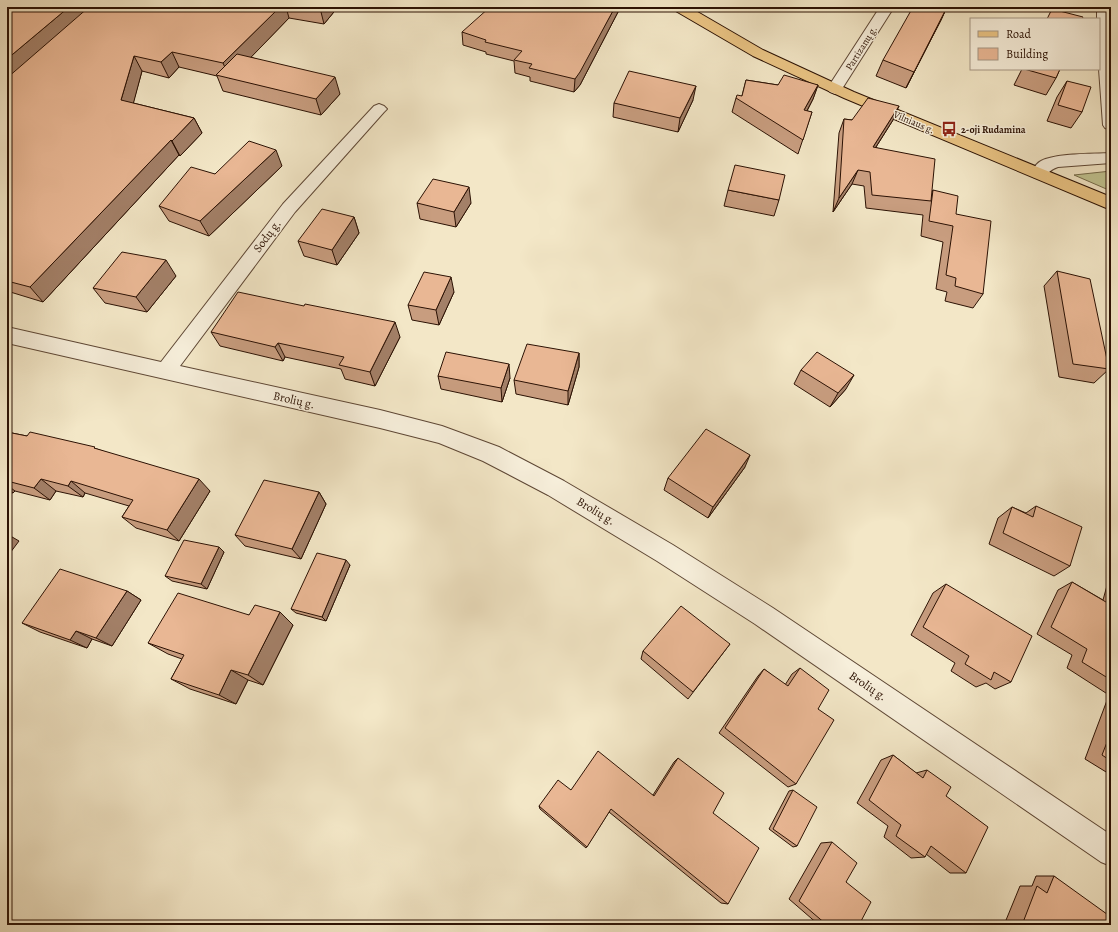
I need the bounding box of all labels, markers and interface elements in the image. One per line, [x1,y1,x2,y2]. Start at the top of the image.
legend [970,18,1100,70]
street label: Partizanų g. [842,23,880,73]
text: Road [1006,26,1032,42]
text: Building [1006,46,1048,62]
street label: Vilniaus g. [891,107,937,136]
bus stop icon: 2-oji Rudamina [940,120,958,138]
place label: 2-oji Rudamina [961,123,1026,136]
street label: Sodų g. [249,216,285,256]
street label: Brolių g. [272,387,316,413]
street label: Brolių g. [574,493,618,529]
street label: Brolių g. [846,668,890,704]

